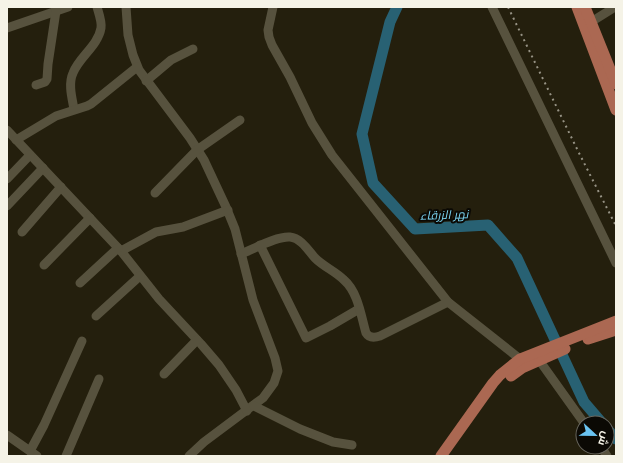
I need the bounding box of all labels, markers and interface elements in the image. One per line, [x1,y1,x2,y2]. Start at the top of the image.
water label: نهر الزرقاء [420,205,470,223]
north arrow [575,415,615,455]
text: ش [595,430,614,448]

